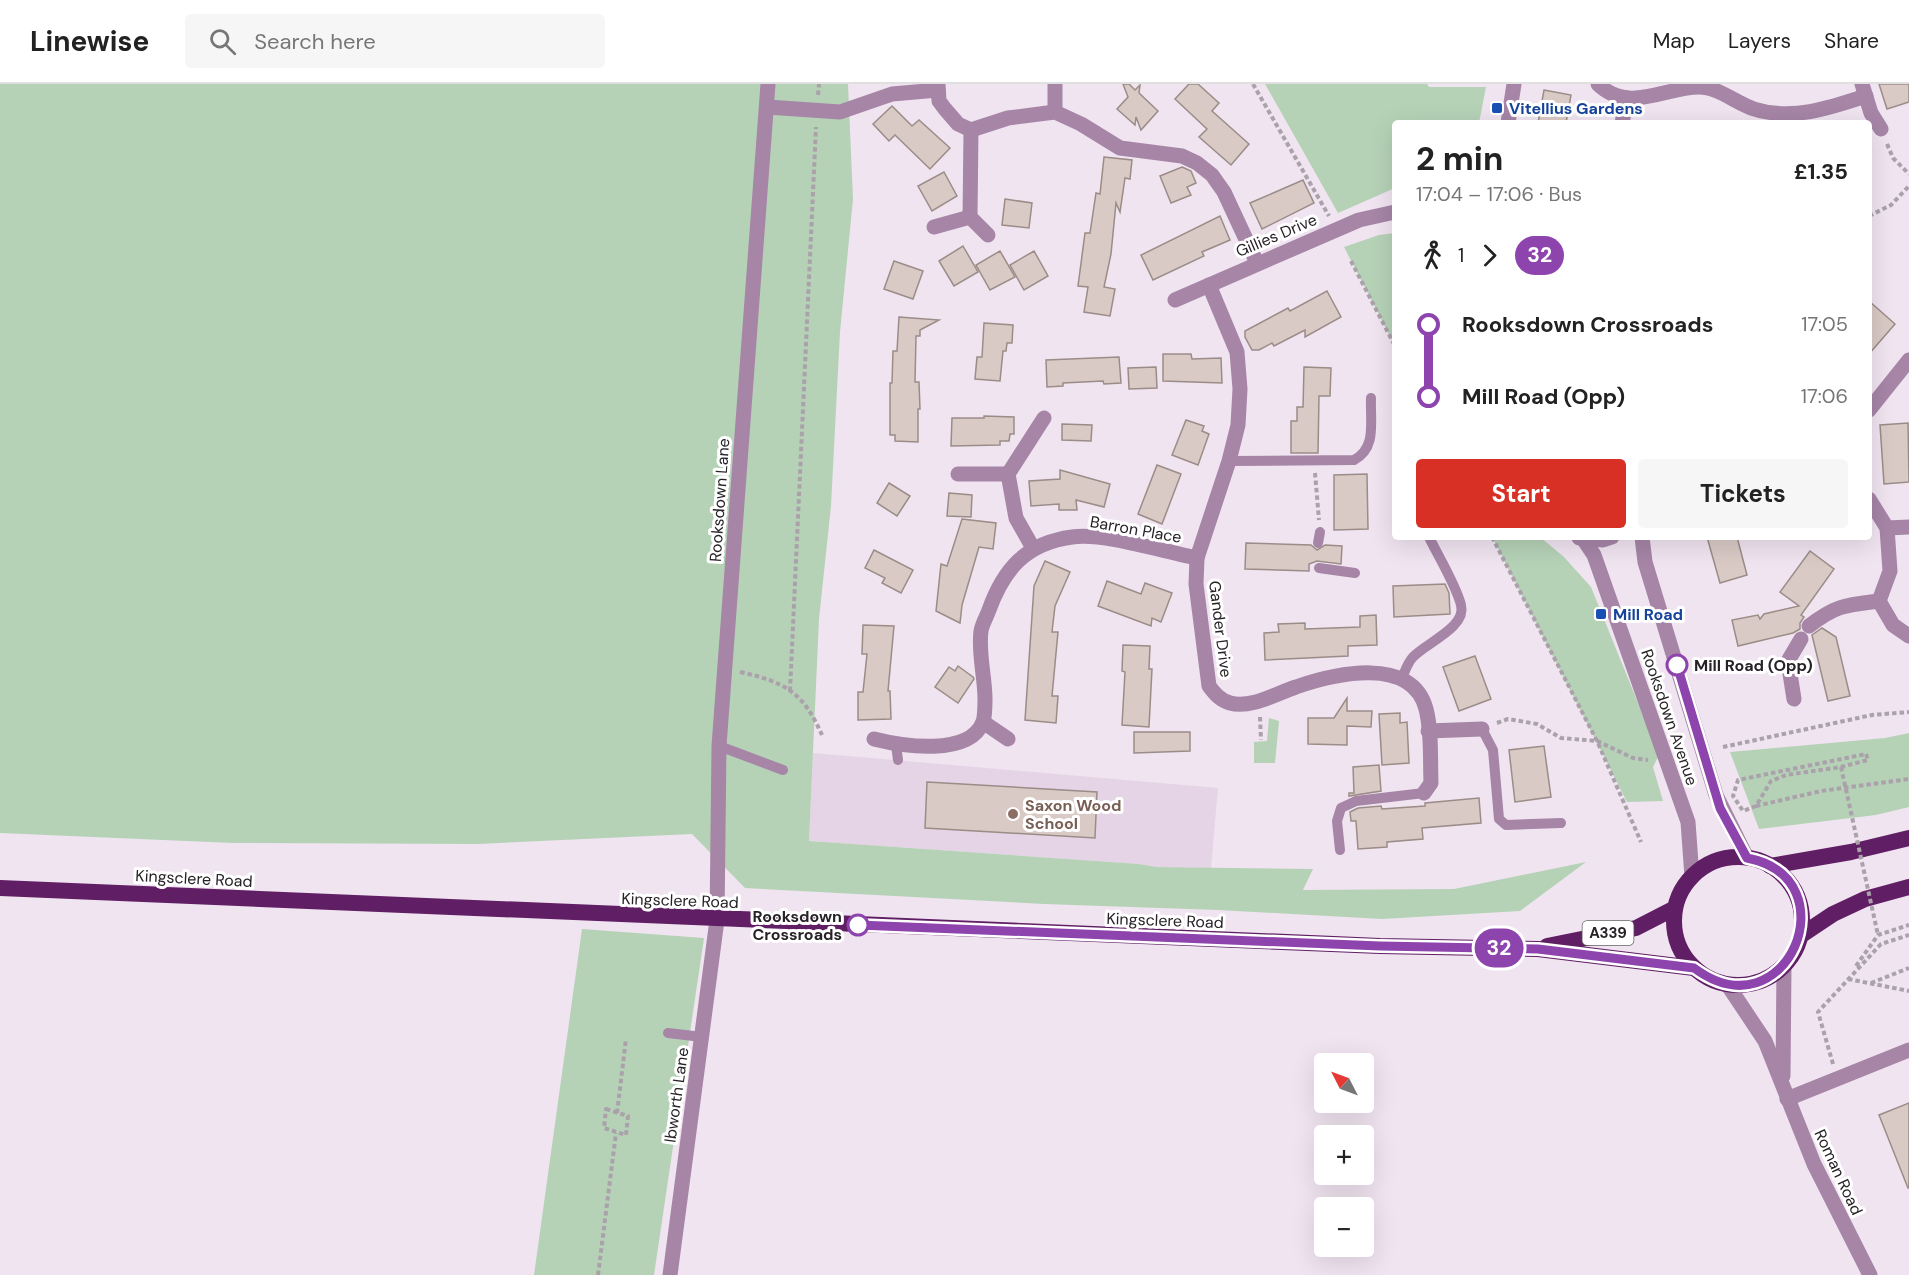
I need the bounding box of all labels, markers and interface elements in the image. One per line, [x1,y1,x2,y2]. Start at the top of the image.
search box [185,14,605,68]
text: Linewise [30,23,149,60]
icon: search [206,25,239,58]
text: Search here [254,27,376,56]
text: Map [1653,27,1695,55]
text: Layers [1728,27,1791,55]
text: Share [1824,27,1879,55]
place label: Vitellius Gardens [1509,98,1643,119]
marker: Vitellius Gardens [1490,101,1504,115]
text: 2 min [1416,137,1503,180]
text: £1.35 [1794,157,1848,186]
text: 17:04 – 17:06 · Bus [1416,181,1582,207]
street label: Gillies Drive [1232,209,1320,262]
icon: walk [1416,239,1449,272]
icon: forward [1473,239,1506,272]
text: 32 [1527,241,1552,269]
text: 1 [1458,242,1464,268]
text: Rooksdown Crossroads [1462,310,1713,339]
text: 17:05 [1801,311,1848,337]
text: Mill Road (Opp) [1462,382,1625,411]
text: 17:06 [1801,383,1848,409]
street label: Rooksdown Lane [705,438,734,563]
button: Start [1416,459,1626,528]
button: Tickets [1638,459,1848,528]
street label: Barron Place [1088,511,1183,548]
street label: Gander Drive [1204,580,1237,679]
place label: Mill Road [1613,604,1683,625]
marker: Mill Road [1594,607,1608,621]
street label: Rooksdown Avenue [1636,646,1703,788]
marker: Mill Road (Opp) [1666,654,1688,676]
place label: Mill Road (Opp) [1694,655,1813,676]
place label: Saxon Wood School [1025,795,1122,834]
marker: Saxon Wood School [1006,807,1020,821]
street label: Kingsclere Road [135,865,253,892]
street label: Kingsclere Road [621,888,739,913]
place label: Rooksdown Crossroads [752,906,842,945]
street label: Kingsclere Road [1106,908,1224,933]
marker: Rooksdown Crossroads [847,914,869,936]
road number: A339 [1582,921,1634,945]
line badge: 32 [1472,928,1526,968]
text: 32 [1487,934,1511,962]
street label: Ibworth Lane [659,1046,694,1144]
north arrow [1314,1053,1374,1113]
map controls [1314,1053,1374,1257]
button: + [1314,1125,1374,1185]
street label: Roman Road [1810,1126,1868,1218]
button: − [1314,1197,1374,1257]

